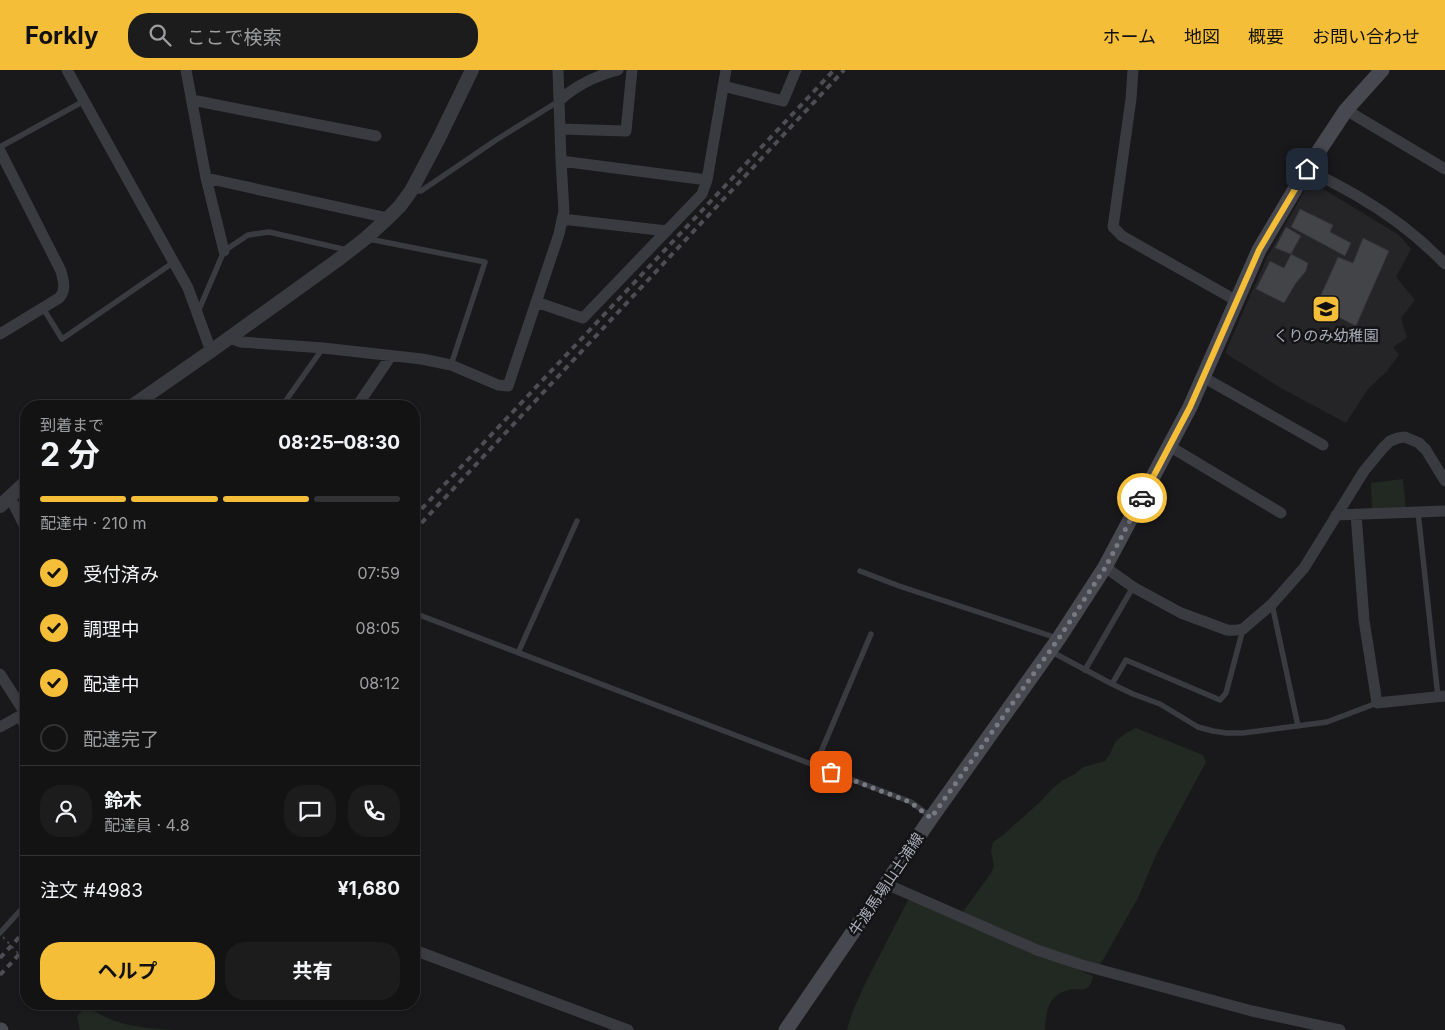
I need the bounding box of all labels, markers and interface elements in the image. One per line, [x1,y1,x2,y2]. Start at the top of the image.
search box [128,13,478,58]
text: Forkly [25,21,98,50]
icon: search [146,21,174,49]
text: ここで検索 [186,26,281,49]
text: ホーム [1103,26,1156,47]
text: 地図 [1184,26,1220,47]
text: 概要 [1248,26,1284,47]
text: お問い合わせ [1312,26,1420,47]
pin [1286,148,1328,190]
icon: home [1293,155,1321,183]
school or university icon: くりのみ幼稚園 [1311,294,1341,324]
place label: くりのみ幼稚園 [1273,326,1379,345]
text: 到着まで [40,415,104,435]
text: 08:25–08:30 [278,431,400,454]
text: 2 分 [40,435,100,474]
courier [1117,473,1167,523]
icon: car [1128,484,1156,512]
text: 配達中 · 210 m [40,513,147,533]
icon: check [40,559,68,587]
text: 受付済み [83,563,159,586]
text: 07:59 [357,563,400,583]
icon: check [40,614,68,642]
text: 調理中 [83,618,140,641]
text: 08:05 [356,618,400,638]
icon: check [40,669,68,697]
text: 配達中 [83,673,140,696]
text: 08:12 [359,673,400,693]
text: 配達完了 [83,728,159,751]
pin [810,751,852,793]
icon: bag [817,758,845,786]
button: person [40,785,92,837]
button: chat [284,785,336,837]
button: phone [348,785,400,837]
text: 鈴木 [104,789,142,812]
text: 配達員 · 4.8 [104,815,190,835]
street label: 牛渡馬場山土浦線 [845,829,927,939]
text: ¥1,680 [338,877,400,900]
text: 注文 #4983 [40,879,143,902]
button: ヘルプ [40,942,215,1000]
button: 共有 [225,942,400,1000]

